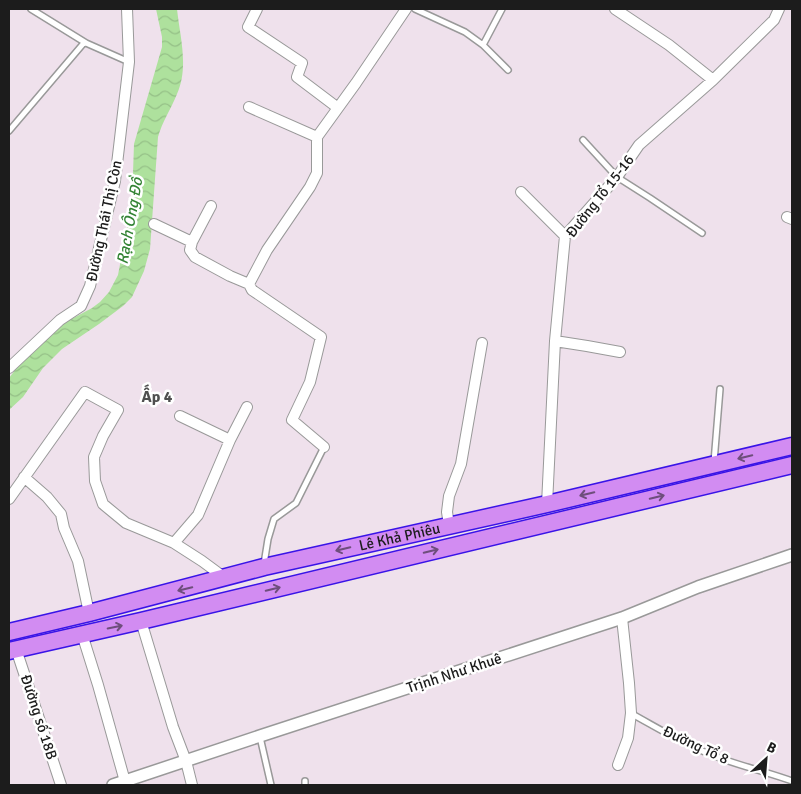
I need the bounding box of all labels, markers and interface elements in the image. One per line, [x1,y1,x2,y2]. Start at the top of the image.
street label: Đường Tổ 15-16 [562,151,638,241]
street label: Đường Thái Thị Còn [82,159,126,283]
water label: Rạch Ông Đồ [113,175,148,266]
district label: Ấp 4 [142,384,173,407]
one-way arrow [737,453,753,462]
one-way arrow [579,490,595,499]
one-way arrow [649,492,665,501]
street label: Lê Khả Phiêu [357,519,442,555]
one-way arrow [335,545,351,555]
one-way arrow [423,546,439,556]
one-way arrow [178,584,194,594]
one-way arrow [265,584,281,594]
one-way arrow [107,622,123,631]
street label: Trịnh Như Khuê [404,649,504,697]
street label: Đường số 18B [17,672,61,762]
street label: Đường Tổ 8 [660,722,732,768]
north arrow [741,734,791,784]
text: B [764,738,779,757]

